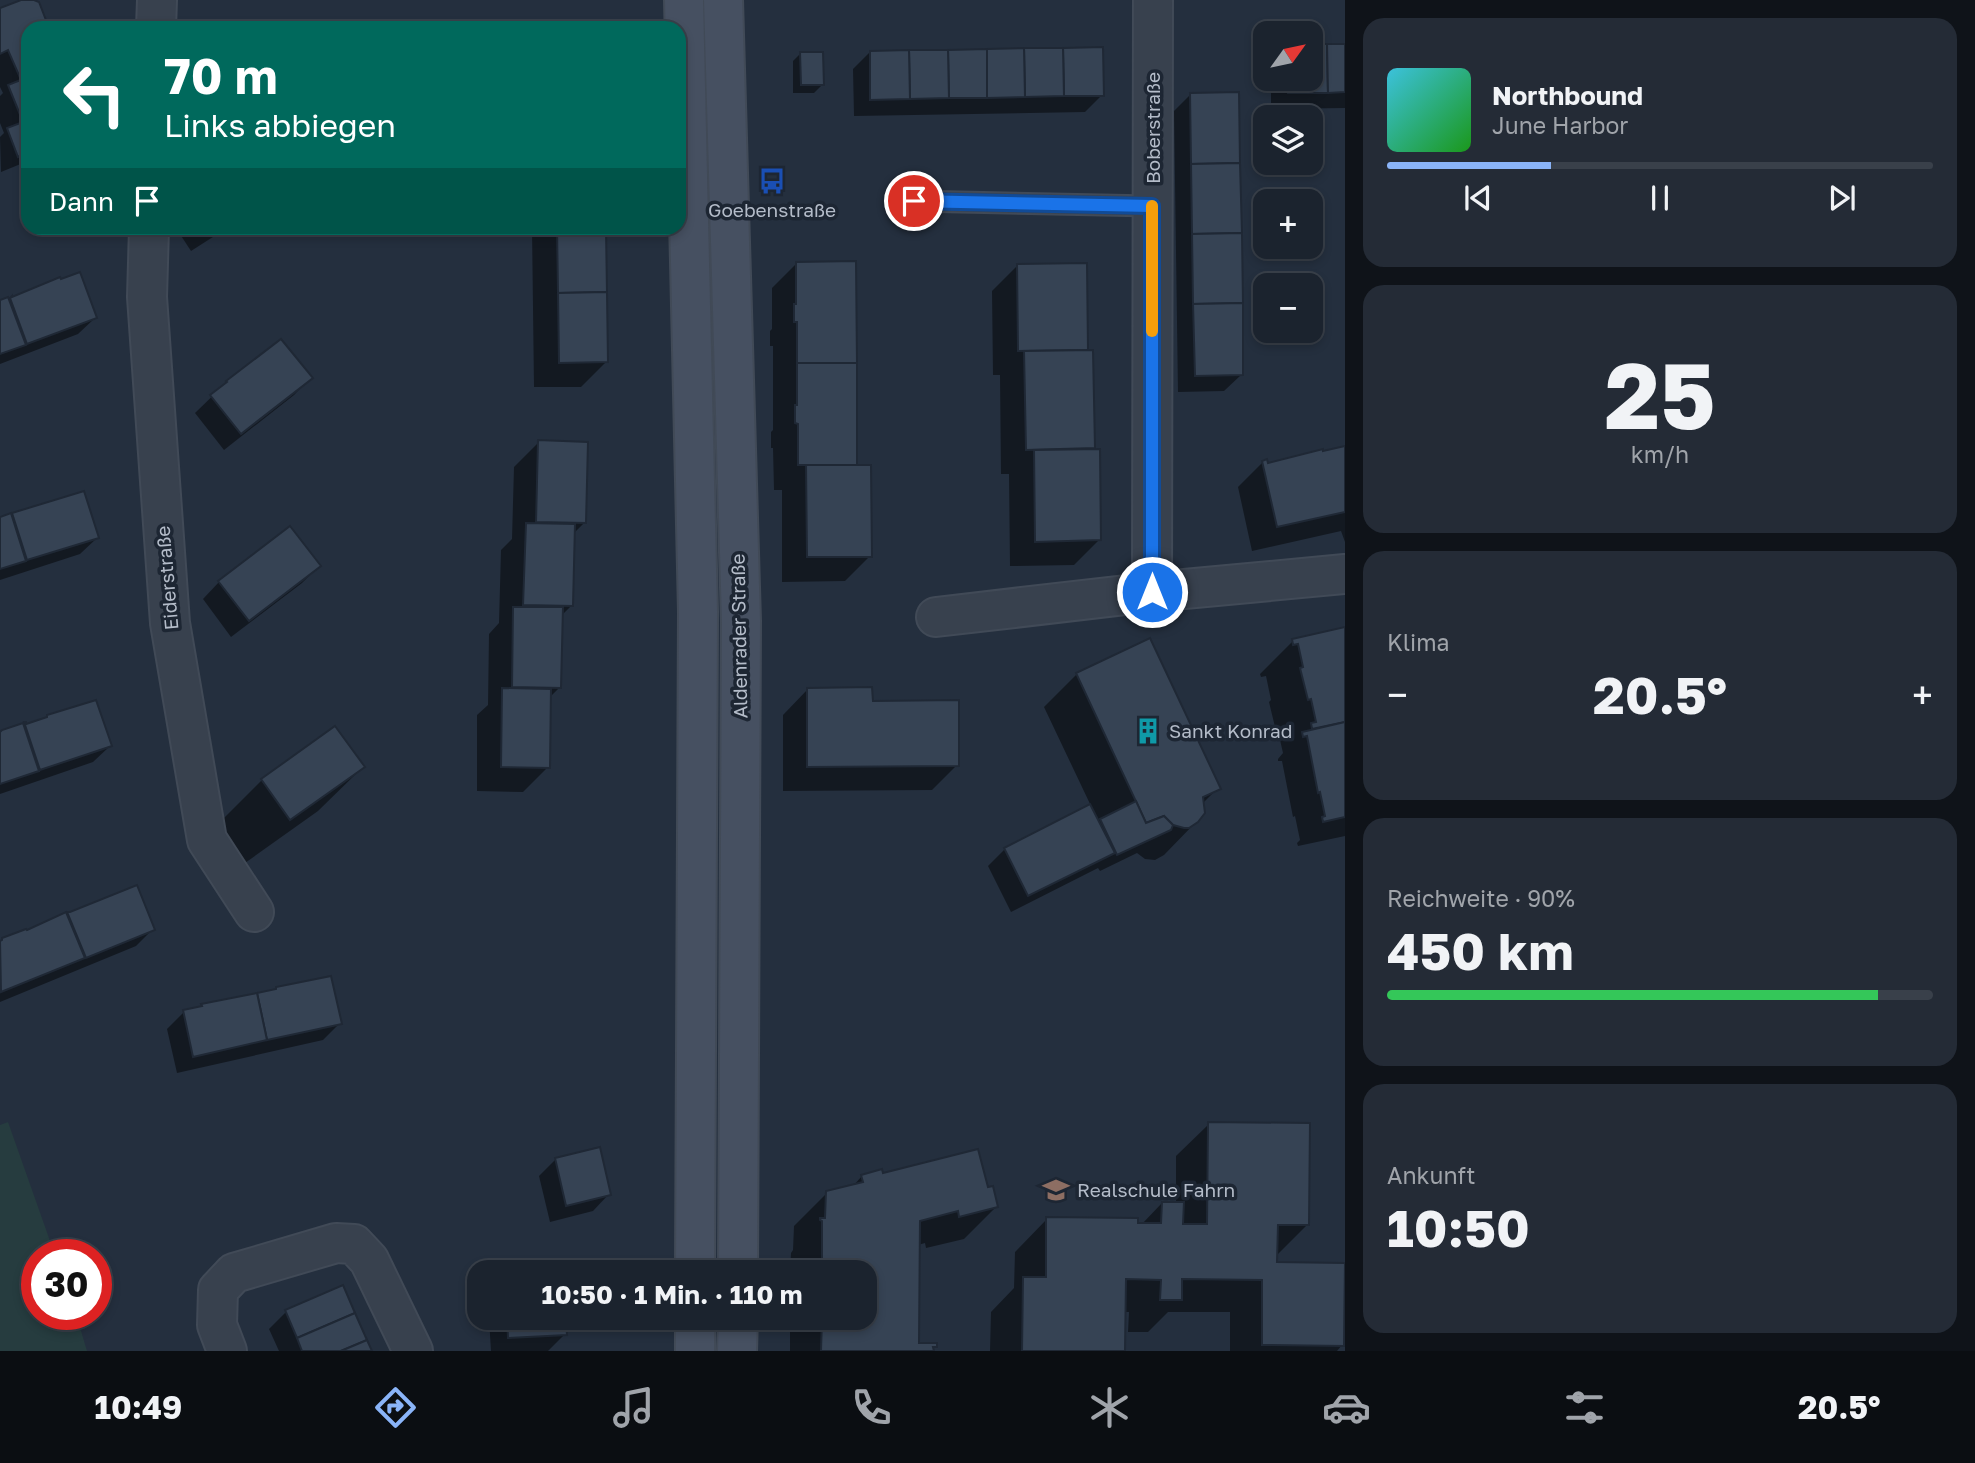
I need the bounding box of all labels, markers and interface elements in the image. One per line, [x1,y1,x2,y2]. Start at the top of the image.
north arrow [1253,21,1323,91]
map controls [1253,21,1323,343]
text: 70 m [164,46,278,105]
icon: left [49,49,140,140]
street label: Boberstraße [1141,72,1164,184]
text: Northbound [1492,80,1643,111]
button: layers [1253,105,1323,175]
text: Links abbiegen [164,106,396,144]
text: June Harbor [1492,111,1628,139]
bus stop icon: Goebenstraße [757,166,787,196]
pin [884,171,944,231]
icon: previous [1459,179,1497,217]
icon: pause [1641,179,1679,217]
icon: next [1823,179,1861,217]
icon: arrive [128,182,166,220]
icon: arrive [895,182,933,220]
text: Dann [49,186,114,217]
button: + [1253,189,1323,259]
place label: Goebenstraße [708,198,836,221]
button: − [1253,273,1323,343]
text: 25 [1604,340,1716,449]
text: km/h [1631,440,1689,468]
street label: Eiderstraße [150,525,183,631]
street label: Aldenrader Straße [726,553,751,719]
position arrow [1115,555,1189,629]
text: Klima [1387,628,1450,656]
text: 20.5° [1593,663,1727,725]
text: − [1387,672,1408,717]
text: + [1912,672,1933,717]
building icon: Sankt Konrad [1133,716,1163,746]
place label: Sankt Konrad [1169,719,1293,742]
text: Reichweite · 90% [1387,884,1575,912]
text: 450 km [1387,919,1574,981]
text: Ankunft [1387,1161,1475,1189]
school or university icon: Realschule Fahrn [1041,1175,1071,1205]
place label: Realschule Fahrn [1077,1178,1235,1201]
text: 10:50 [1387,1196,1530,1258]
speed limit sign: 30 [21,1239,112,1330]
text: 10:50 · 1 Min. · 110 m [541,1279,803,1310]
icon: directions [371,1383,420,1432]
icon: music [609,1383,658,1432]
icon: phone [847,1383,896,1432]
icon: climate [1085,1383,1134,1432]
icon: car [1322,1383,1371,1432]
icon: filters [1560,1383,1609,1432]
text: 10:49 [94,1388,182,1426]
text: 20.5° [1798,1388,1881,1426]

